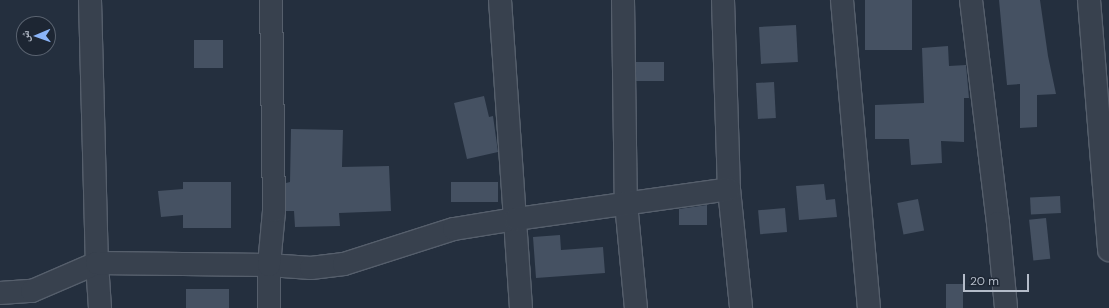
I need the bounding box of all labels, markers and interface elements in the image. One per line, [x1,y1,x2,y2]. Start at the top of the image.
north arrow [16,16,56,56]
text: ش [18,30,32,42]
scale bar [965,266,1031,292]
text: 20 m [970,273,999,289]

